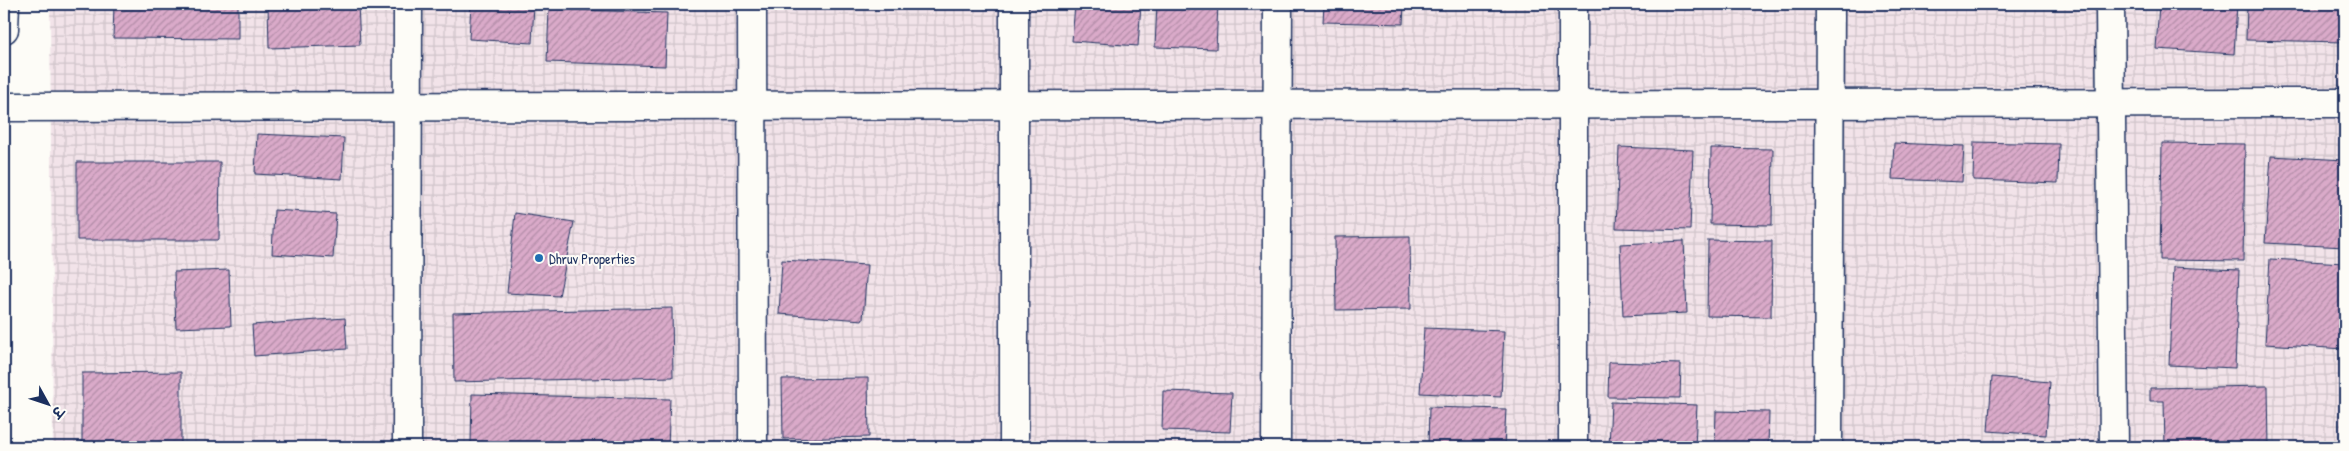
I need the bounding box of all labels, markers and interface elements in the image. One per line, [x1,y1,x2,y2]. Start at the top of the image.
place label: Dhruv Properties [549,249,635,269]
marker: Dhruv Properties [533,252,545,264]
north arrow [22,378,72,428]
text: उ [47,401,70,424]

